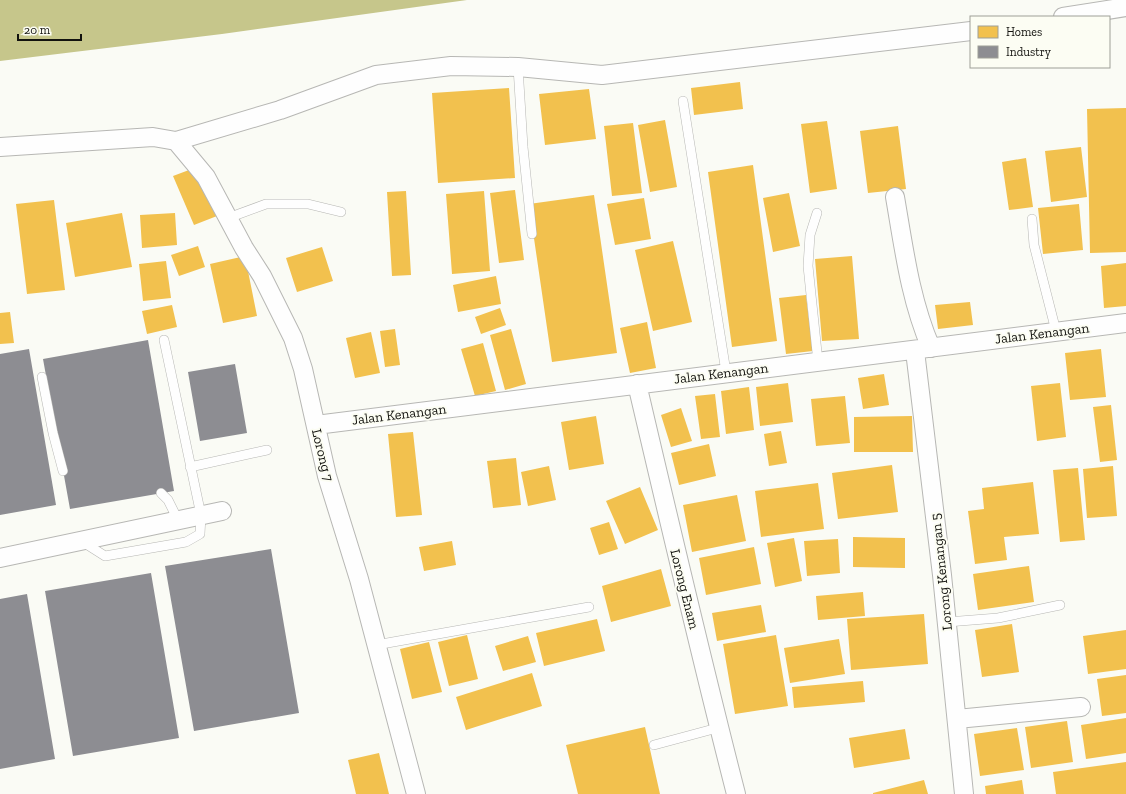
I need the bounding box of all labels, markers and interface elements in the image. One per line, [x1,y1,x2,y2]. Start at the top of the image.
scale bar [18,16,81,42]
legend [970,16,1110,68]
text: 20 m [24,23,51,37]
text: Homes [1006,25,1042,39]
text: Industry [1006,45,1052,59]
street label: Jalan Kenangan [994,319,1090,348]
street label: Jalan Kenangan [673,359,769,388]
street label: Jalan Kenangan [351,400,447,429]
street label: Lorong 7 [308,427,337,483]
street label: Lorong Kenangan 5 [927,513,956,631]
street label: Lorong Enam [666,547,703,631]

